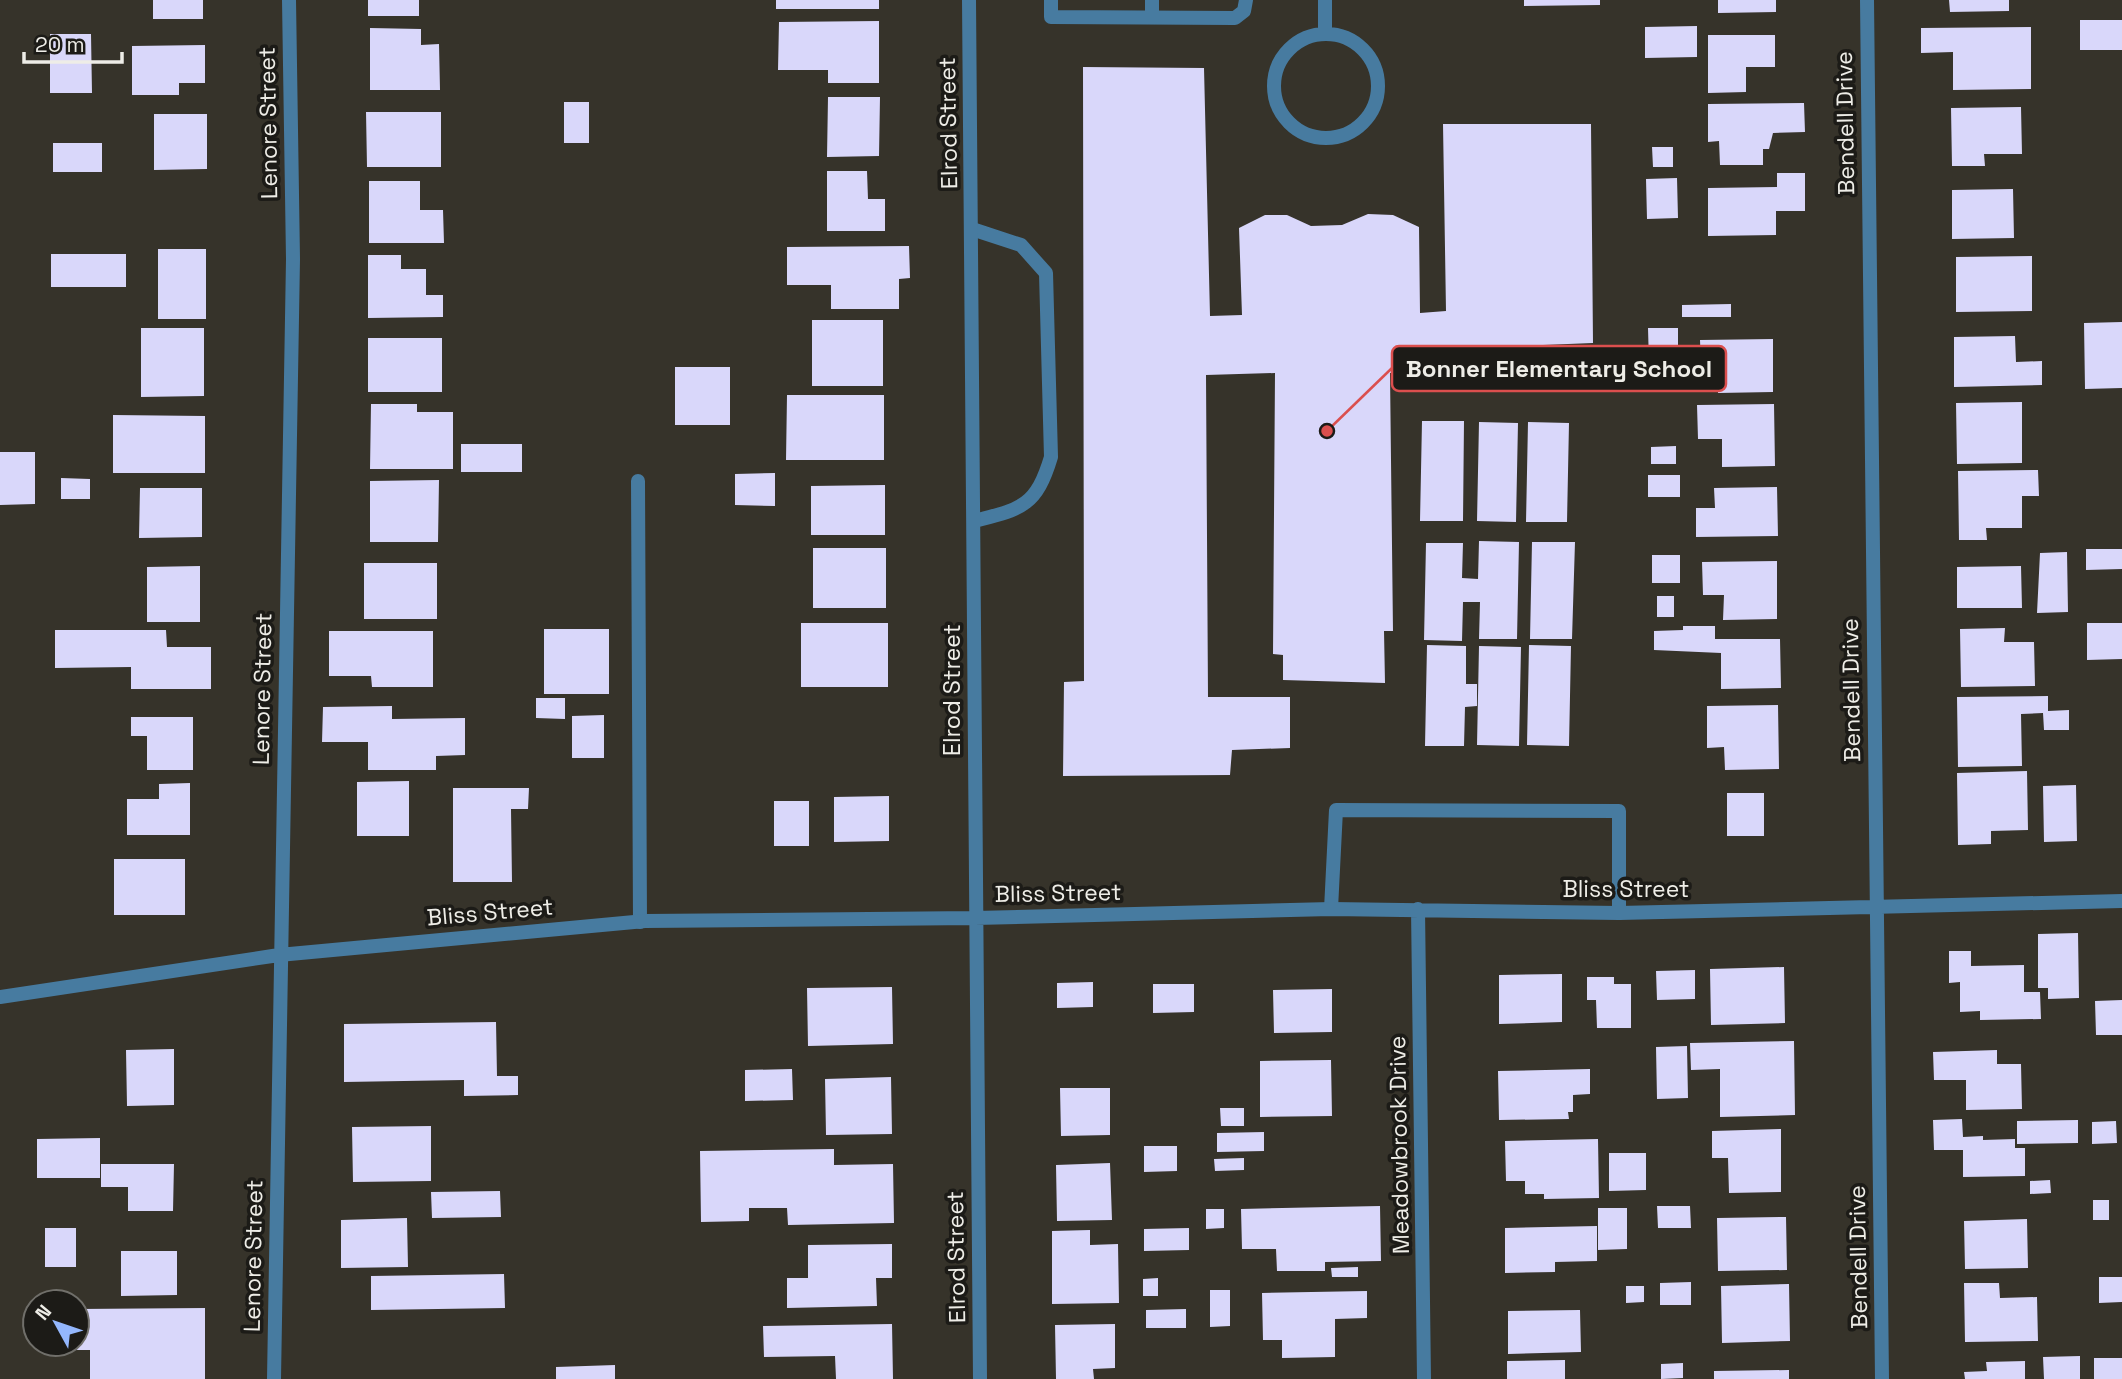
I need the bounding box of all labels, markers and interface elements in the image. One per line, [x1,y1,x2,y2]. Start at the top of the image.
scale bar [24,21,122,65]
text: 20 m [35,31,85,58]
street label: Lenore Street [252,47,284,199]
street label: Bendell Drive [1829,51,1861,195]
street label: Elrod Street [932,57,964,189]
callout: Bonner Elementary School [1392,346,1726,391]
text: Bonner Elementary School [1406,353,1712,384]
street label: Lenore Street [246,613,278,765]
street label: Bendell Drive [1835,618,1867,762]
street label: Elrod Street [937,624,967,756]
street label: Bliss Street [1563,874,1689,904]
street label: Bliss Street [994,877,1122,909]
street label: Bliss Street [425,892,555,932]
street label: Meadowbrook Drive [1382,1035,1416,1255]
street label: Lenore Street [237,1180,269,1332]
street label: Bendell Drive [1842,1185,1874,1329]
street label: Elrod Street [940,1191,972,1323]
north arrow [21,1288,91,1358]
text: N [30,1299,57,1325]

